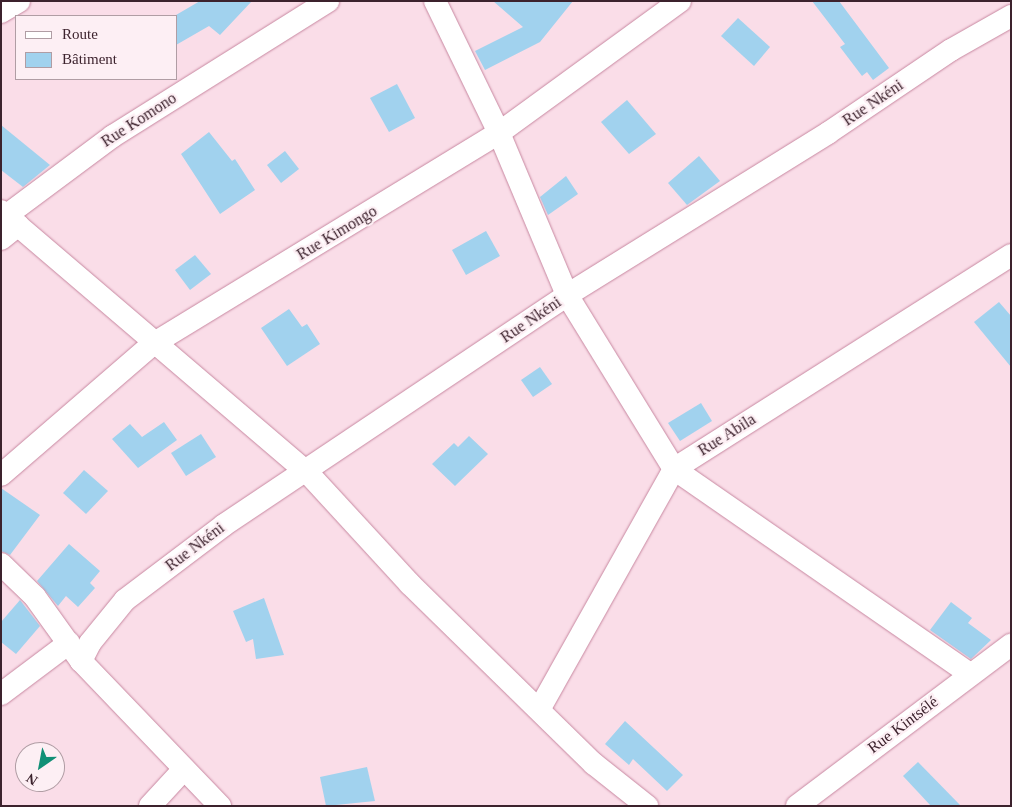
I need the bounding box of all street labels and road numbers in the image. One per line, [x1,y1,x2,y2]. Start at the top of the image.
street label: Rue Nkéni [839,76,907,130]
street label: Rue Komono [98,89,180,151]
street label: Rue Kimongo [293,202,381,264]
street label: Rue Nkéni [497,293,565,347]
street label: Rue Abila [694,410,760,460]
street label: Rue Nkéni [162,519,228,575]
street label: Rue Kintsélé [864,692,942,758]

